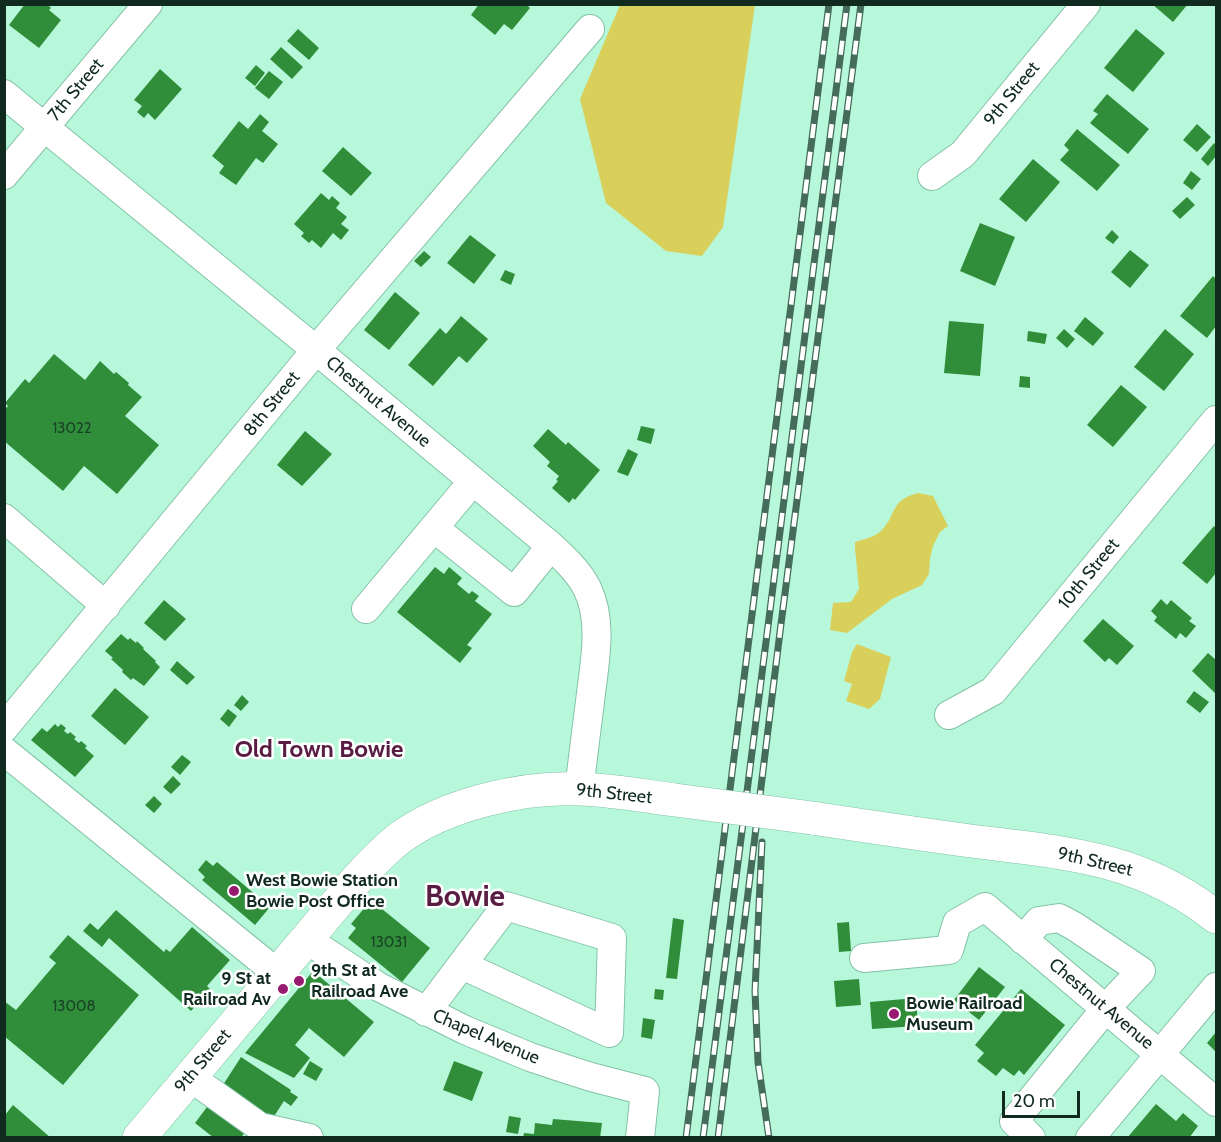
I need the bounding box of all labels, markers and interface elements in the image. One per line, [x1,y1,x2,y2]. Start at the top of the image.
street label: 7th Street [44,54,108,126]
street label: 9th Street [980,58,1044,130]
street label: Chestnut Avenue [321,352,435,452]
street label: 8th Street [239,367,305,441]
house number: 13022 [52,420,92,438]
street label: 10th Street [1054,534,1124,614]
district label: Old Town Bowie [235,736,403,764]
street label: 9th Street [575,779,653,809]
street label: 9th Street [1055,843,1135,881]
place label: West Bowie Station Bowie Post Office [246,870,398,912]
district label: Bowie [425,879,505,915]
marker: West Bowie Station Bowie Post Office [227,884,241,898]
house number: 13031 [371,934,407,952]
street label: Chestnut Avenue [1044,954,1158,1054]
place label: 9th St at Railroad Ave [311,960,408,1002]
place label: 9 St at Railroad Av [183,968,271,1010]
marker: 9th St at Railroad Ave [292,974,306,988]
marker: 9 St at Railroad Av [276,982,290,996]
place label: Bowie Railroad Museum [906,993,1023,1036]
house number: 13008 [52,998,96,1016]
street label: Chapel Avenue [429,1005,543,1069]
marker: Bowie Railroad Museum [887,1007,901,1021]
street label: 9th Street [170,1025,236,1097]
scale bar [1005,1079,1083,1117]
text: 20 m [1013,1090,1055,1112]

